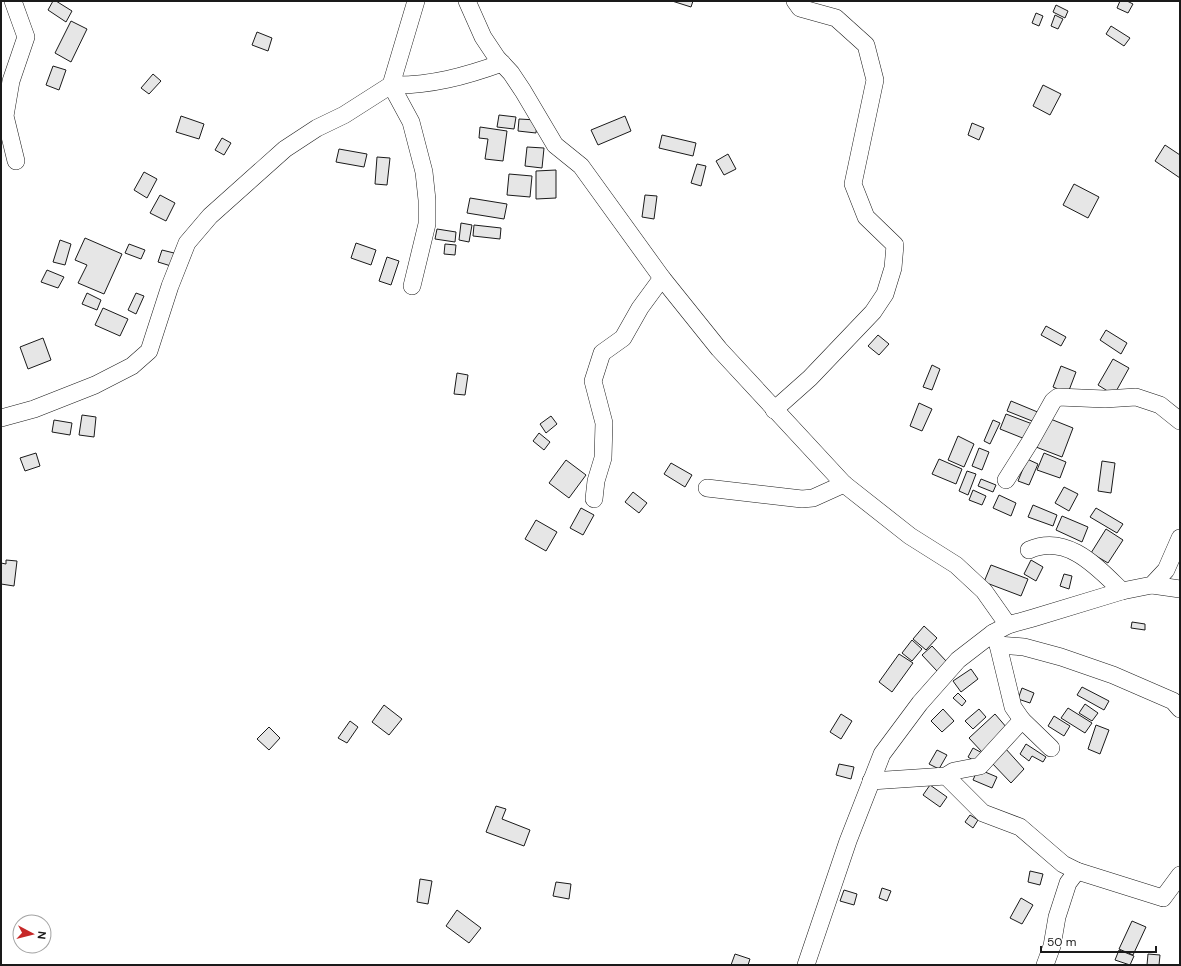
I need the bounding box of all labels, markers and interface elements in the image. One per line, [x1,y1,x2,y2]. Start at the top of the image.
north arrow [12,914,52,954]
scale bar [1041,928,1156,954]
text: N [34,930,49,940]
text: 50 m [1047,934,1076,950]

